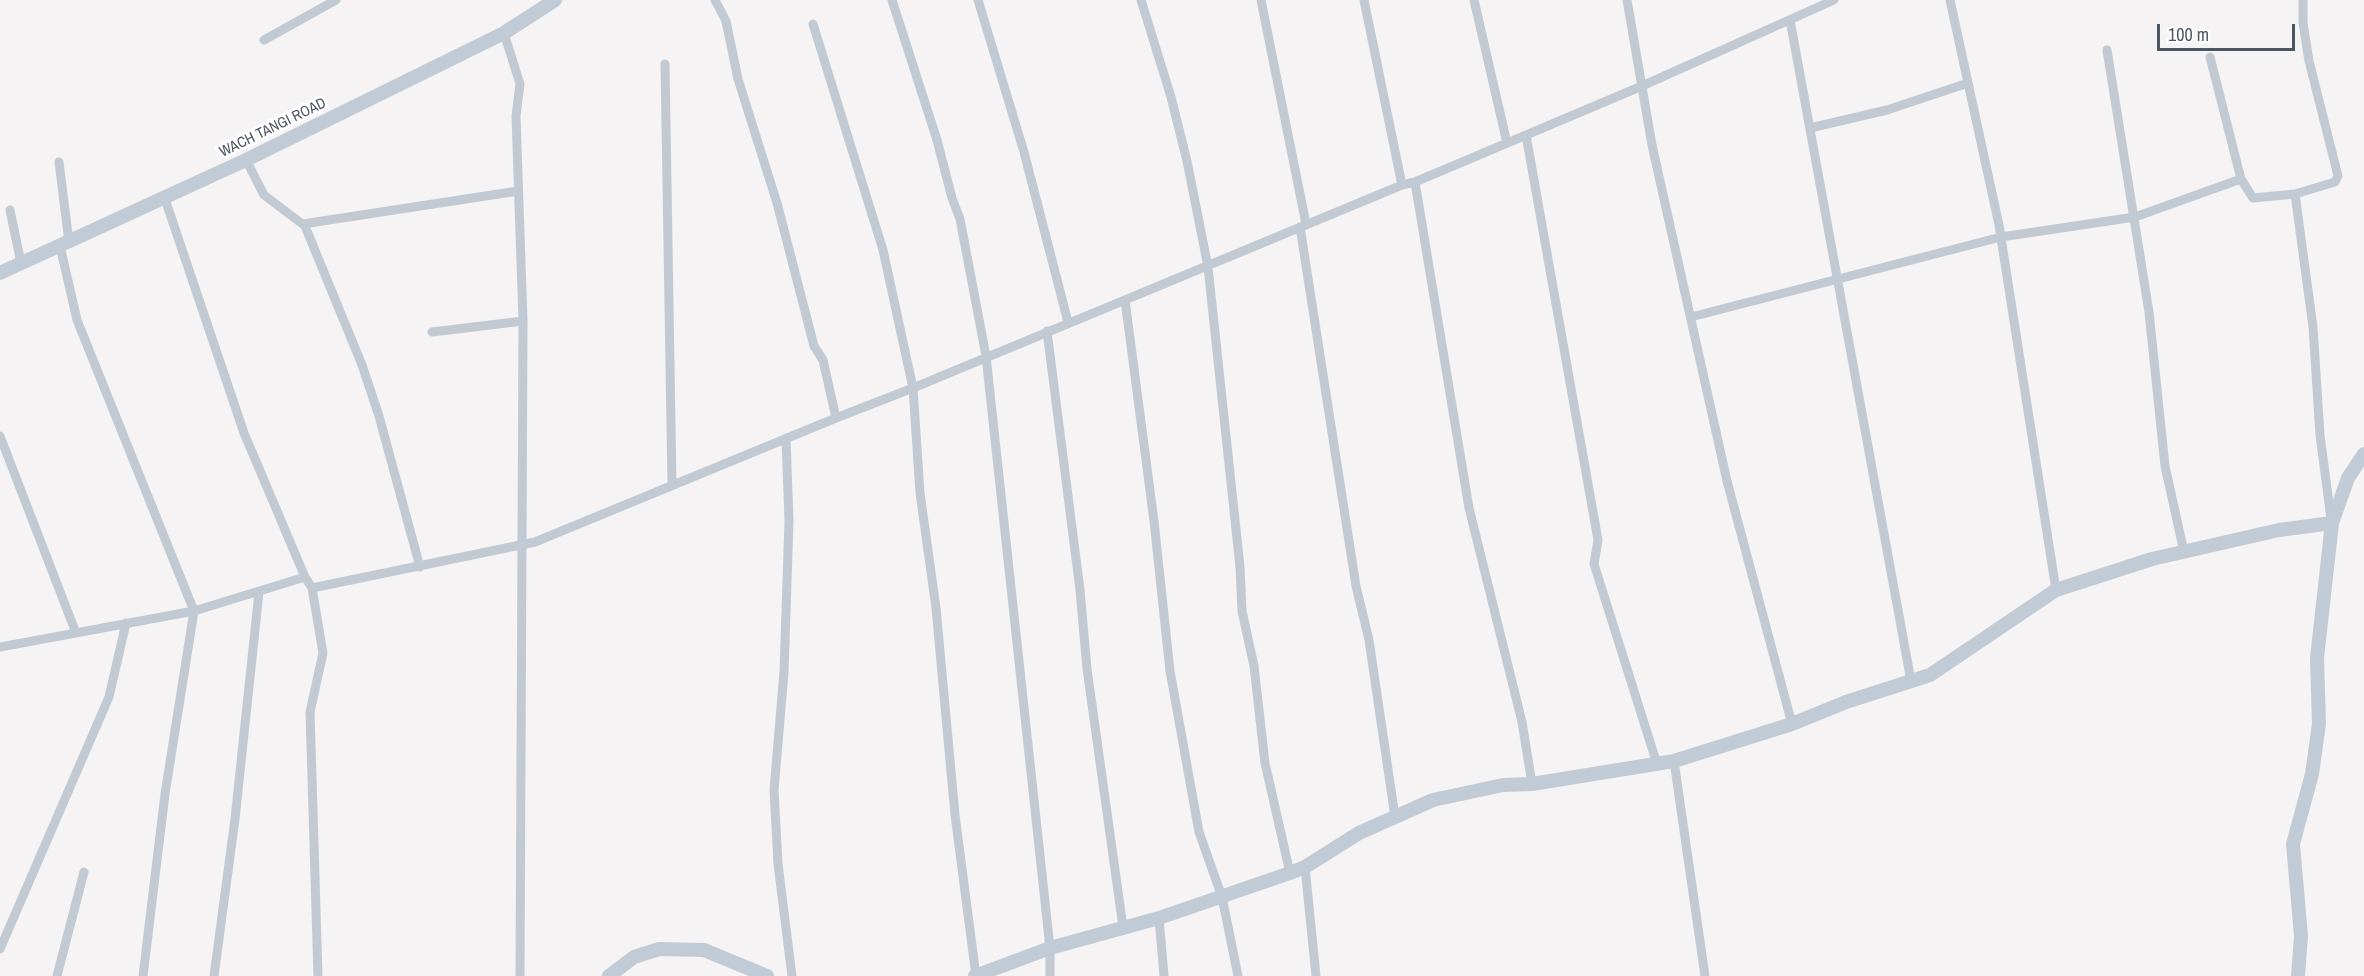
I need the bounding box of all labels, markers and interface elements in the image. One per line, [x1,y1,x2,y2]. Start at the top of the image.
scale bar [2160,12,2298,50]
text: 100 m [2168,22,2209,47]
street label: WACH TANGI ROAD [217,94,329,162]

